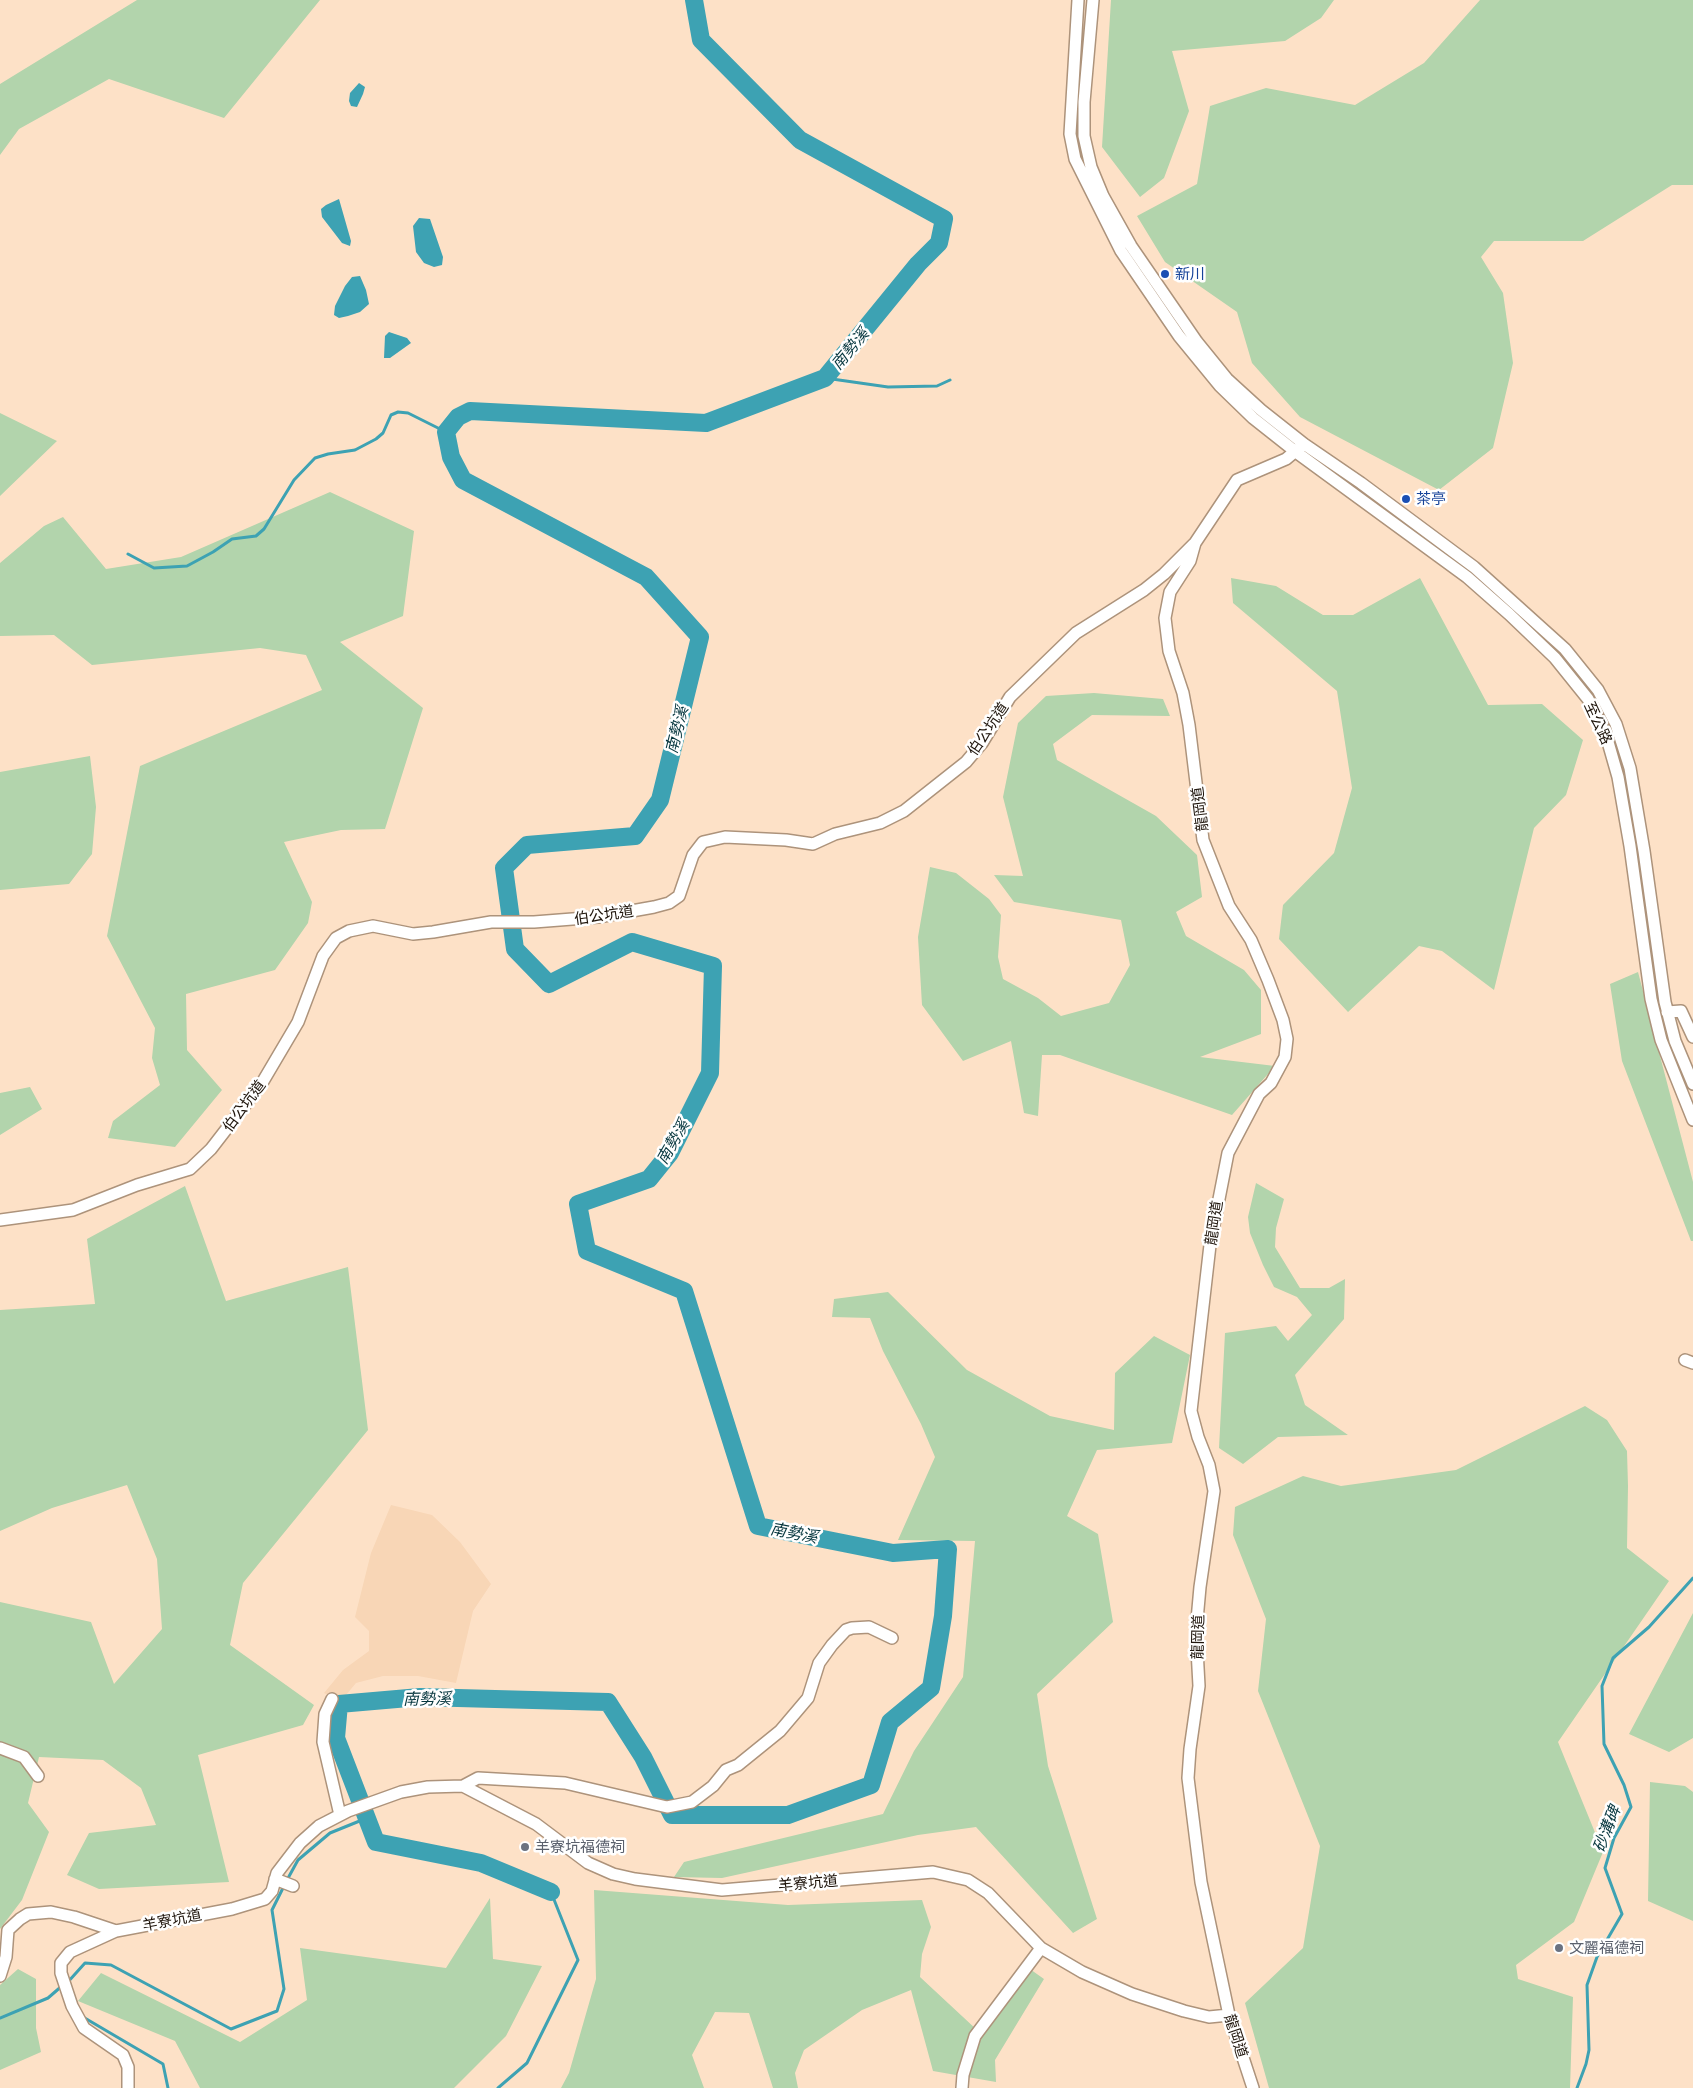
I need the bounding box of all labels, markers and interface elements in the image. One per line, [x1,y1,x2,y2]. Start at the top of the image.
place label: 新川 [1175,265,1205,283]
marker: 新川 [1159,268,1171,280]
water label: 南勢溪 [827,324,873,374]
place label: 茶亭 [1416,490,1446,508]
marker: 茶亭 [1400,493,1412,505]
street label: 伯公坑道 [964,699,1012,759]
street label: 至公路 [1580,699,1616,747]
water label: 南勢溪 [662,704,692,756]
street label: 龍岡道 [1188,786,1212,832]
street label: 伯公坑道 [573,902,635,928]
street label: 伯公坑道 [219,1077,269,1135]
water label: 南勢溪 [653,1116,693,1168]
street label: 龍岡道 [1202,1199,1226,1247]
water label: 南勢溪 [769,1519,819,1547]
street label: 龍岡道 [1189,1614,1207,1660]
water label: 南勢溪 [403,1689,451,1709]
water label: 砂溝碑 [1589,1803,1625,1855]
place label: 羊寮坑福德祠 [535,1838,625,1856]
marker: 羊寮坑福德祠 [519,1841,531,1853]
street label: 羊寮坑道 [777,1871,839,1895]
street label: 羊寮坑道 [141,1905,203,1935]
place label: 文麗福德祠 [1569,1939,1644,1957]
marker: 文麗福德祠 [1553,1942,1565,1954]
street label: 龍岡道 [1220,2012,1252,2060]

